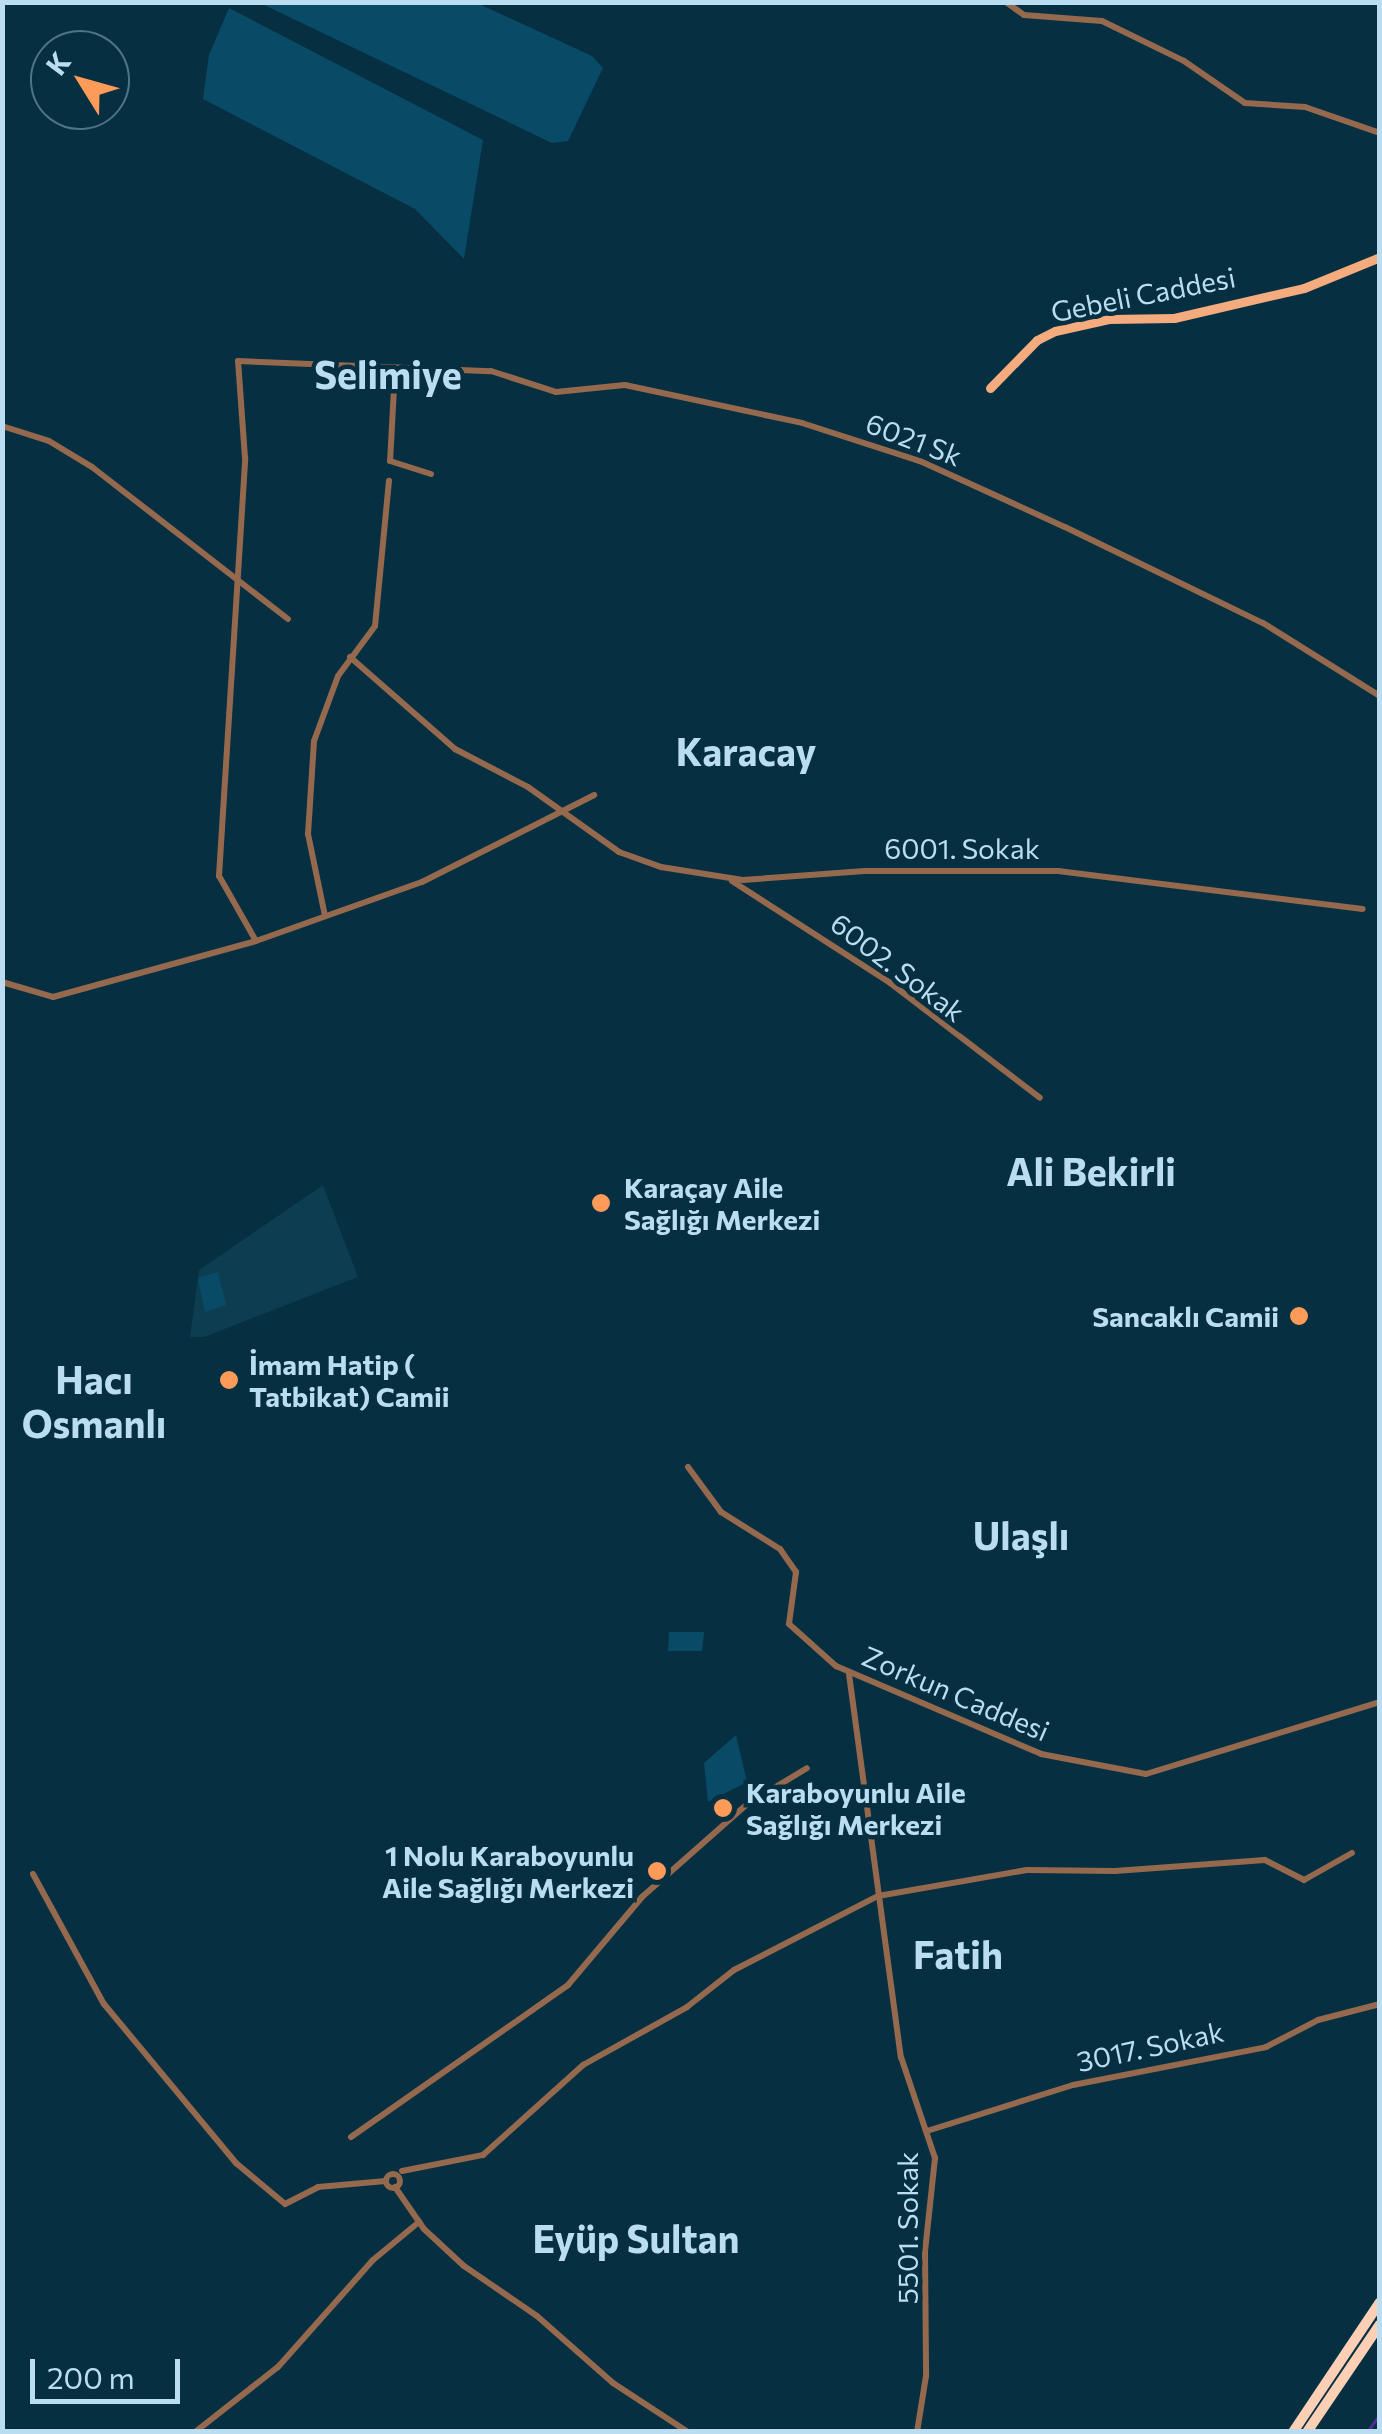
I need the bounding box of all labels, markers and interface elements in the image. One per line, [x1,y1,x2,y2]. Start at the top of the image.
north arrow [30,30,130,130]
text: K [38,45,77,81]
street label: Gebeli Caddesi [1048,260,1238,328]
district label: Selimiye [314,351,462,397]
street label: 6021 Sk [861,405,967,473]
district label: Karacay [676,728,816,774]
street label: 6001. Sokak [884,831,1040,865]
street label: 6002. Sokak [824,906,972,1028]
district label: Ali Bekirli [1006,1148,1176,1194]
place label: Karaçay Aile Sağlığı Merkezi [624,1170,820,1236]
marker: Karaçay Aile Sağlığı Merkezi [588,1190,614,1216]
place label: Sancaklı Camii [1092,1299,1279,1333]
marker: Sancaklı Camii [1288,1305,1310,1327]
place label: İmam Hatip ( Tatbikat) Camii [249,1347,450,1413]
district label: Hacı Osmanlı [22,1356,166,1446]
marker: İmam Hatip ( Tatbikat) Camii [218,1369,240,1391]
district label: Ulaşlı [973,1512,1069,1558]
street label: Zorkun Caddesi [857,1638,1055,1748]
place label: Karaboyunlu Aile Sağlığı Merkezi [746,1775,966,1841]
marker: Karaboyunlu Aile Sağlığı Merkezi [710,1795,736,1821]
place label: 1 Nolu Karaboyunlu Aile Sağlığı Merkezi [382,1838,634,1904]
marker: 1 Nolu Karaboyunlu Aile Sağlığı Merkezi [644,1858,670,1884]
district label: Fatih [913,1931,1003,1977]
street label: 3017. Sokak [1074,2014,1226,2078]
street label: 5501. Sokak [890,2152,924,2304]
district label: Eyüp Sultan [532,2215,740,2261]
scale bar [35,2339,185,2401]
text: 200 m [47,2358,135,2395]

